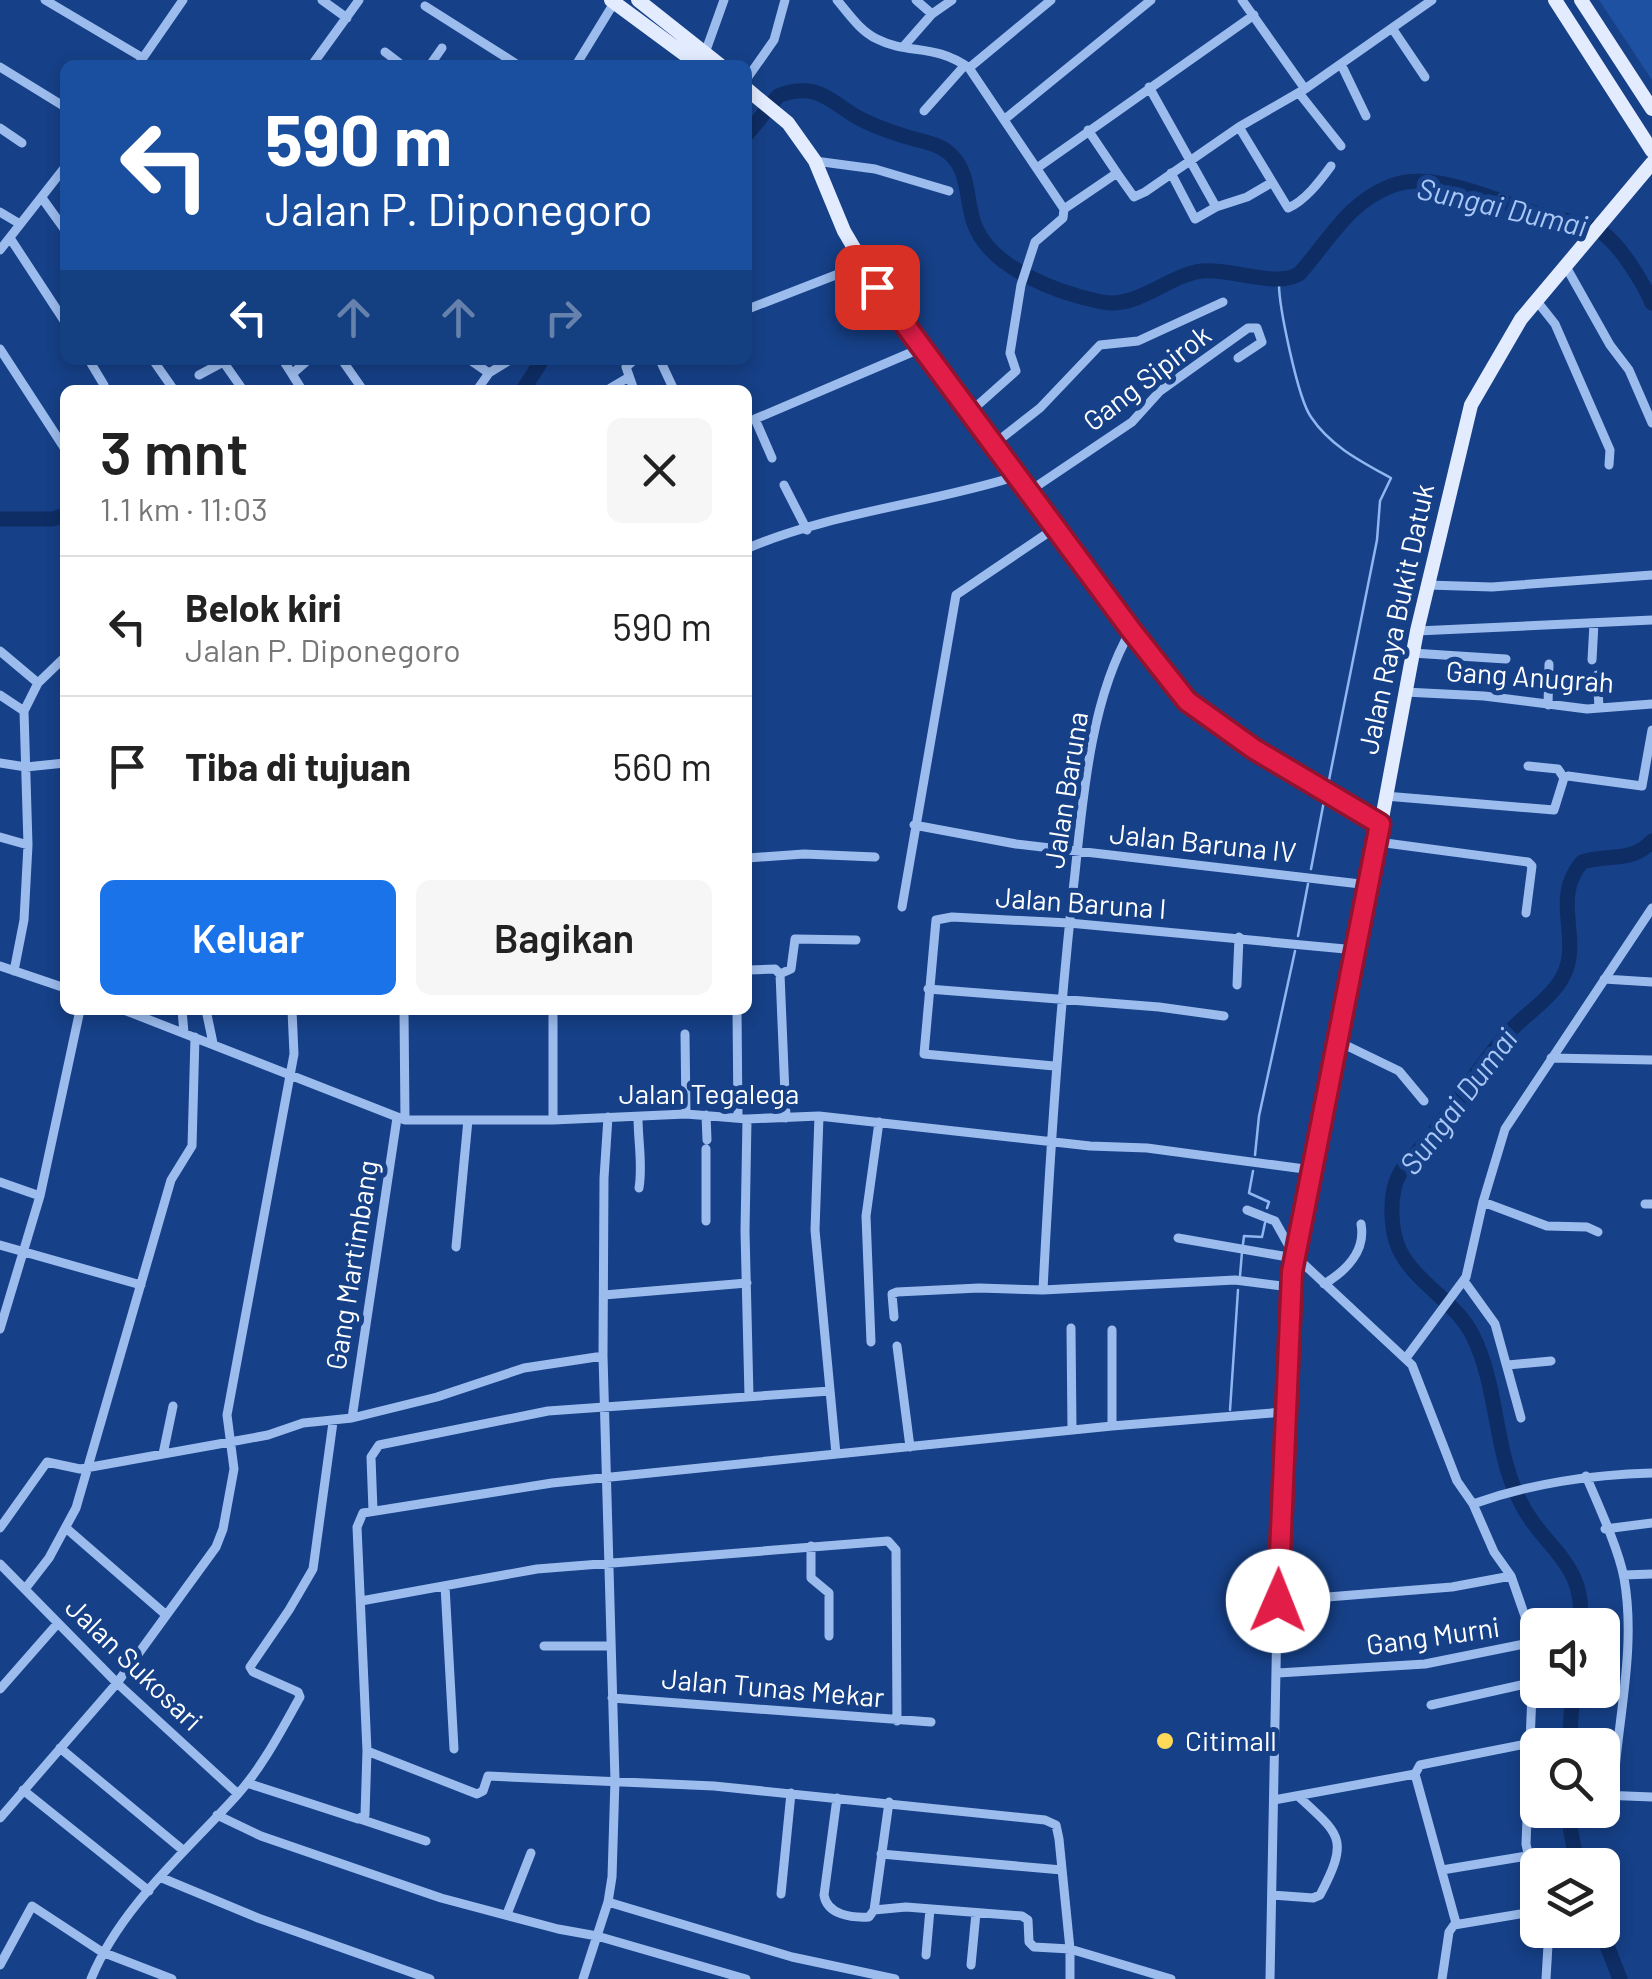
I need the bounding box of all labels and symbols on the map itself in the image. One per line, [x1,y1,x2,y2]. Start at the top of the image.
water label: Sungai Dumai [1414,169,1592,243]
pin [835,245,920,330]
street label: Gang Sipirok [1076,317,1217,438]
street label: Jalan Raya Bukit Datuk [1350,481,1440,757]
street label: Gang Anugrah [1445,653,1615,699]
street label: Jalan Baruna [1036,709,1094,871]
street label: Jalan Baruna IV [1108,815,1298,869]
street label: Jalan Baruna I [995,879,1168,925]
water label: Sungai Dumai [1391,1020,1524,1181]
street label: Jalan Tegalega [619,1076,799,1110]
street label: Gang Martimbang [318,1157,384,1372]
position arrow [1226,1549,1330,1653]
street label: Jalan Sukosari [59,1590,210,1737]
street label: Gang Murni [1364,1609,1502,1661]
street label: Jalan Tunas Mekar [660,1660,886,1714]
place label: Citimall [1185,1723,1277,1757]
marker: Citimall [1154,1730,1176,1752]

